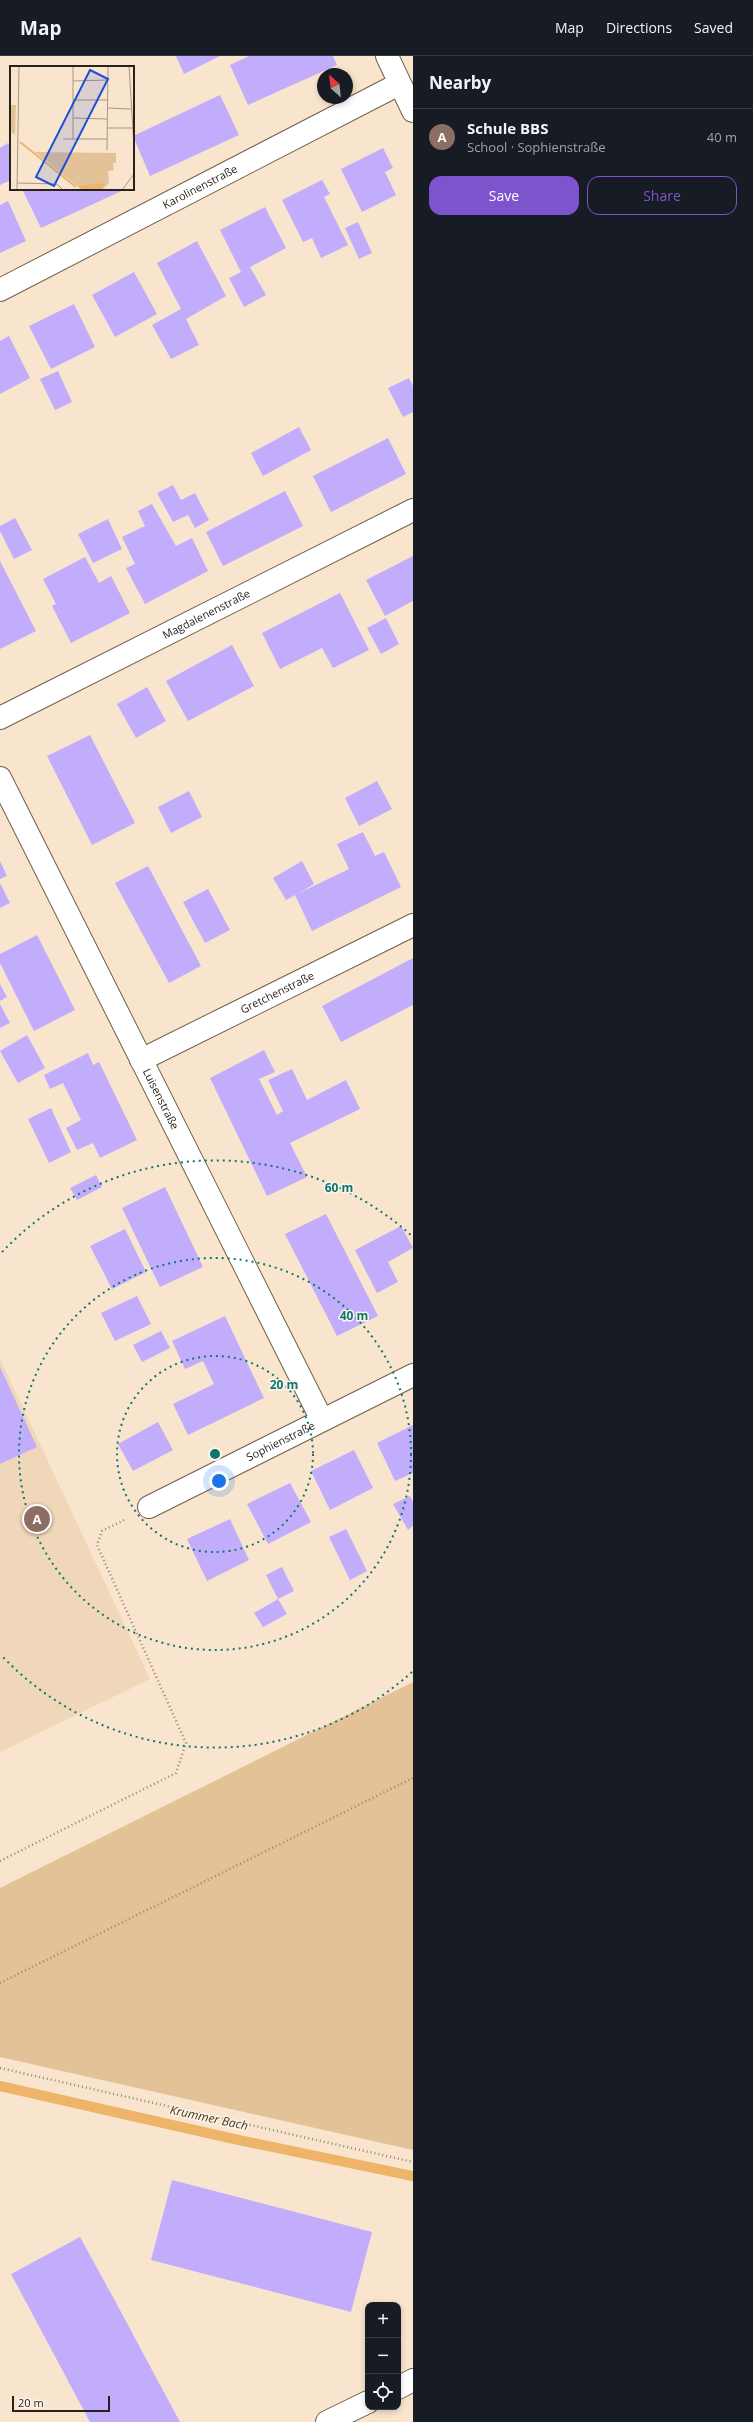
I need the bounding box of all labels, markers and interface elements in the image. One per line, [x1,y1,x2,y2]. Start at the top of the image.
text: Map [20,15,61,41]
text: Map [555,18,584,37]
text: Directions [606,18,672,37]
text: Saved [694,18,733,37]
inset map [10,66,134,190]
north arrow [317,68,353,104]
text: Nearby [429,71,491,94]
text: Schule BBS [467,118,548,138]
text: A [438,128,446,146]
text: 40 m [707,128,737,146]
text: School · Sophienstraße [467,138,606,156]
street label: Karolinenstraße [160,161,240,212]
button: Save [429,176,579,215]
button: Share [587,176,737,215]
street label: Magdalenenstraße [160,585,252,642]
street label: Gretchenstraße [238,967,316,1017]
street label: Luisenstraße [140,1066,183,1132]
text: 60 m [325,1179,353,1196]
text: 40 m [340,1307,368,1324]
text: 20 m [270,1376,298,1393]
street label: Sophienstraße [243,1417,317,1464]
centre of rings [208,1447,222,1461]
your location [209,1471,229,1491]
pin: A [24,1504,50,1534]
water label: Krummer Bach [168,2101,250,2134]
map controls [365,2302,401,2410]
button: + [365,2302,401,2338]
button: − [365,2338,401,2374]
button: locate [365,2374,401,2410]
scale bar [12,2394,110,2413]
text: 20 m [18,2395,44,2410]

